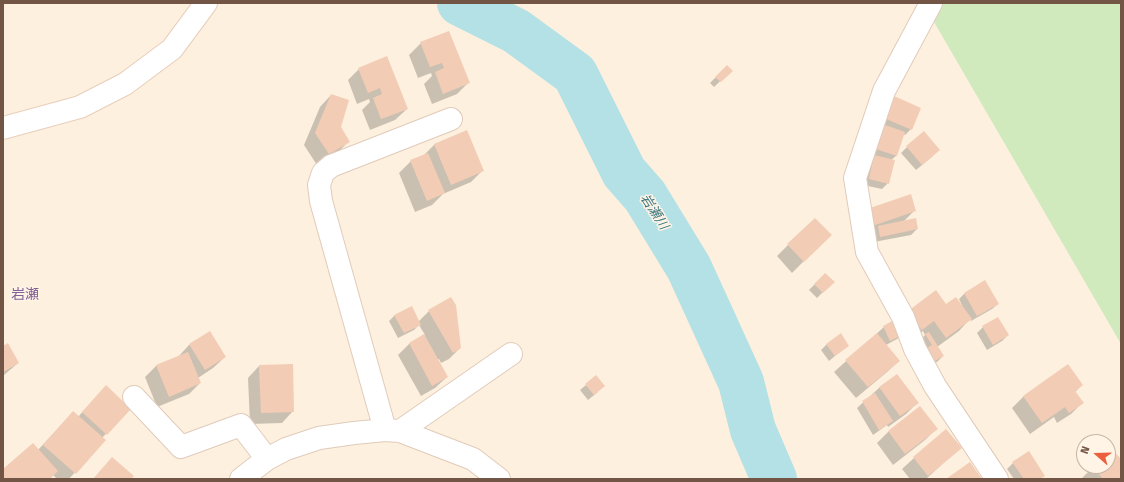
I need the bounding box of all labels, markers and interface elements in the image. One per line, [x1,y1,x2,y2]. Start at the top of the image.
water label: 岩瀬川 [637,191,671,233]
district label: 岩瀬 [11,287,39,303]
north arrow [1076,434,1116,474]
text: N [1078,444,1093,456]

